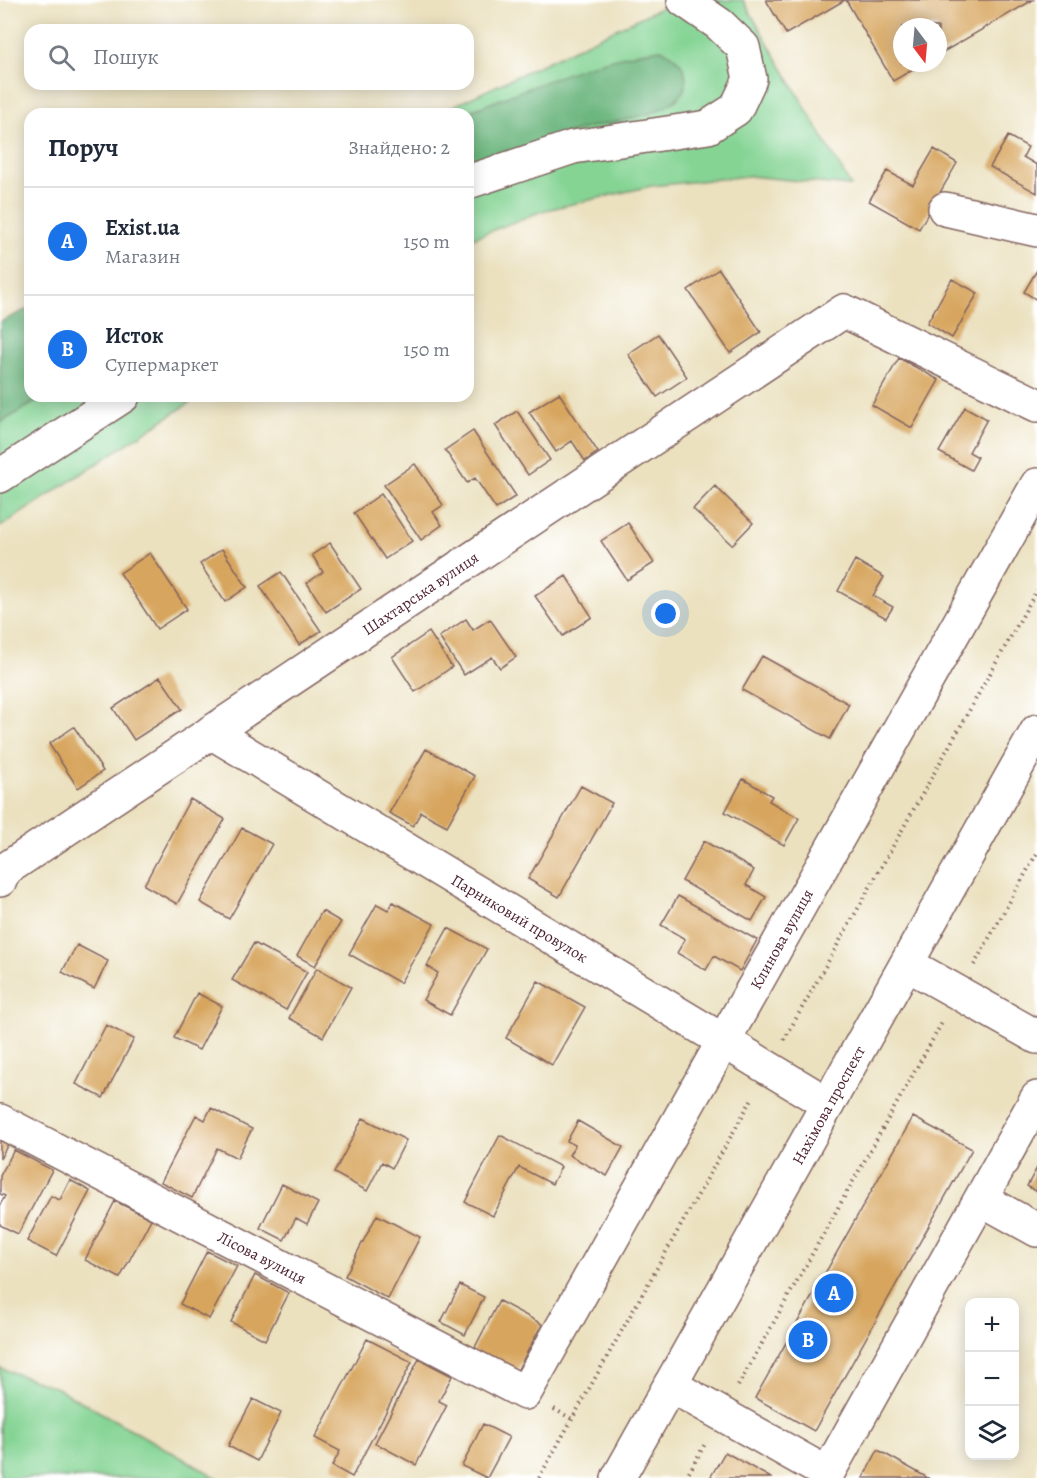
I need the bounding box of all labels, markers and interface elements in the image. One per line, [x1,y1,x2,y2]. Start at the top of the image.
north arrow [893,18,947,72]
search box [24,24,474,90]
icon: search [45,41,78,74]
text: Пошук [93,42,159,72]
text: Поруч [48,130,119,165]
text: Знайдено: 2 [348,134,450,161]
text: Exist.ua [105,213,180,243]
text: A [61,228,74,255]
text: 150 m [403,228,450,255]
text: Магазин [105,243,180,270]
text: Исток [105,321,164,351]
text: B [61,336,74,363]
text: 150 m [403,336,450,363]
text: Супермаркет [105,351,219,378]
street label: Шахтарська вулиця [358,547,483,641]
your location [651,599,680,628]
street label: Парниковий провулок [447,869,592,968]
street label: Клинова вулиця [745,885,819,994]
street label: Нахімова проспект [787,1042,871,1169]
street label: Лісова вулиця [214,1226,310,1290]
pin: A [814,1270,854,1316]
map controls [965,1298,1019,1460]
button: + [965,1298,1019,1352]
pin: B [788,1318,828,1362]
button: − [965,1352,1019,1406]
button: layers [965,1406,1019,1460]

